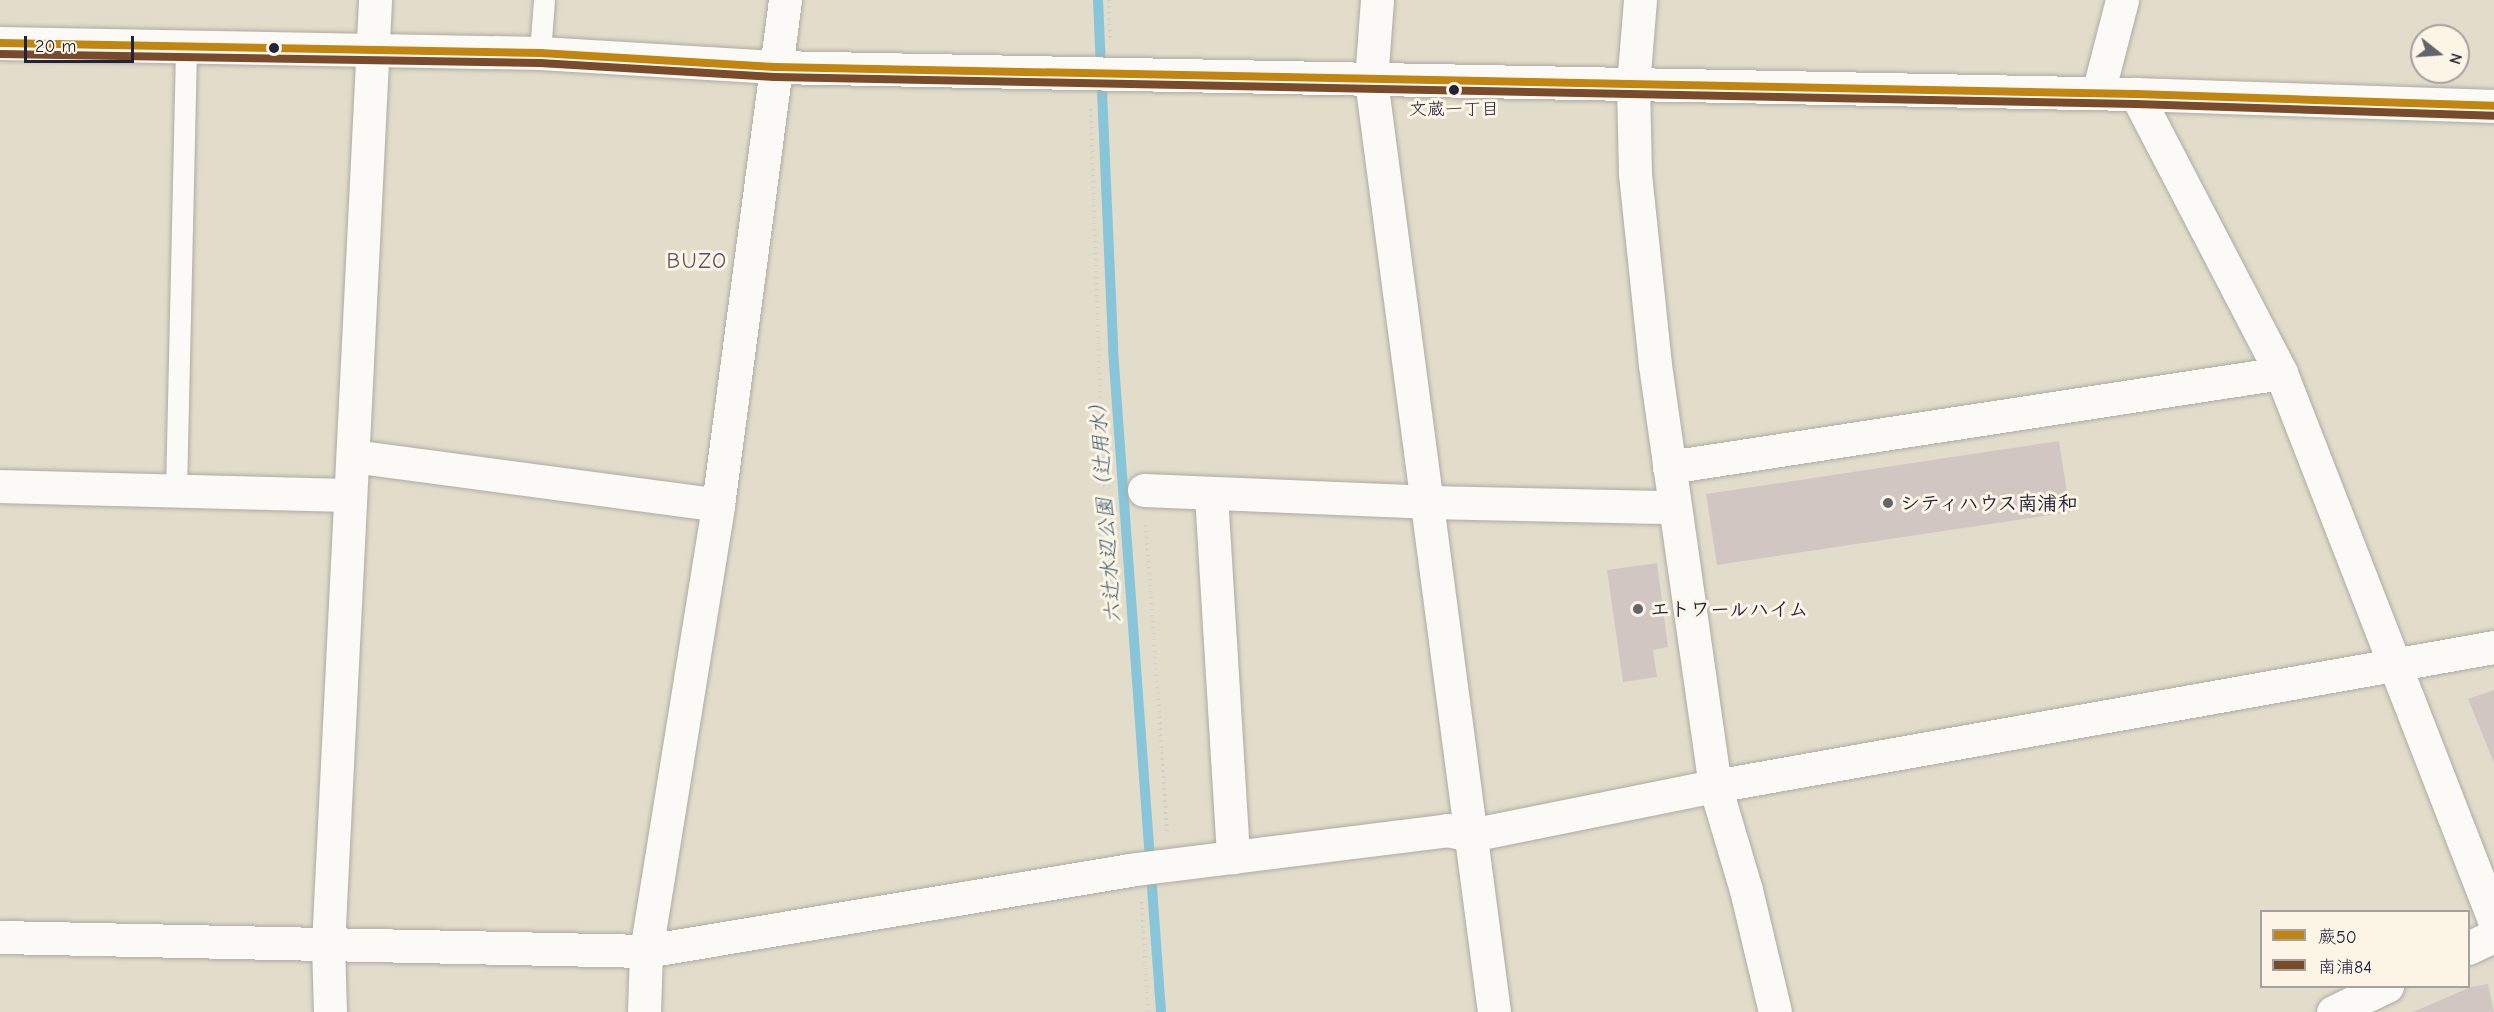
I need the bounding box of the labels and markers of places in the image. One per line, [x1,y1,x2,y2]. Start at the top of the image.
unlabelled marker [268,42,280,54]
marker: 文蔵一丁目 [1448,84,1460,96]
place label: 文蔵一丁目 [1409,99,1499,121]
place label: シティハウス南浦和 [1900,491,2080,515]
marker: シティハウス南浦和 [1881,496,1895,510]
place label: エトワールハイム [1650,597,1810,621]
marker: エトワールハイム [1631,602,1645,616]

